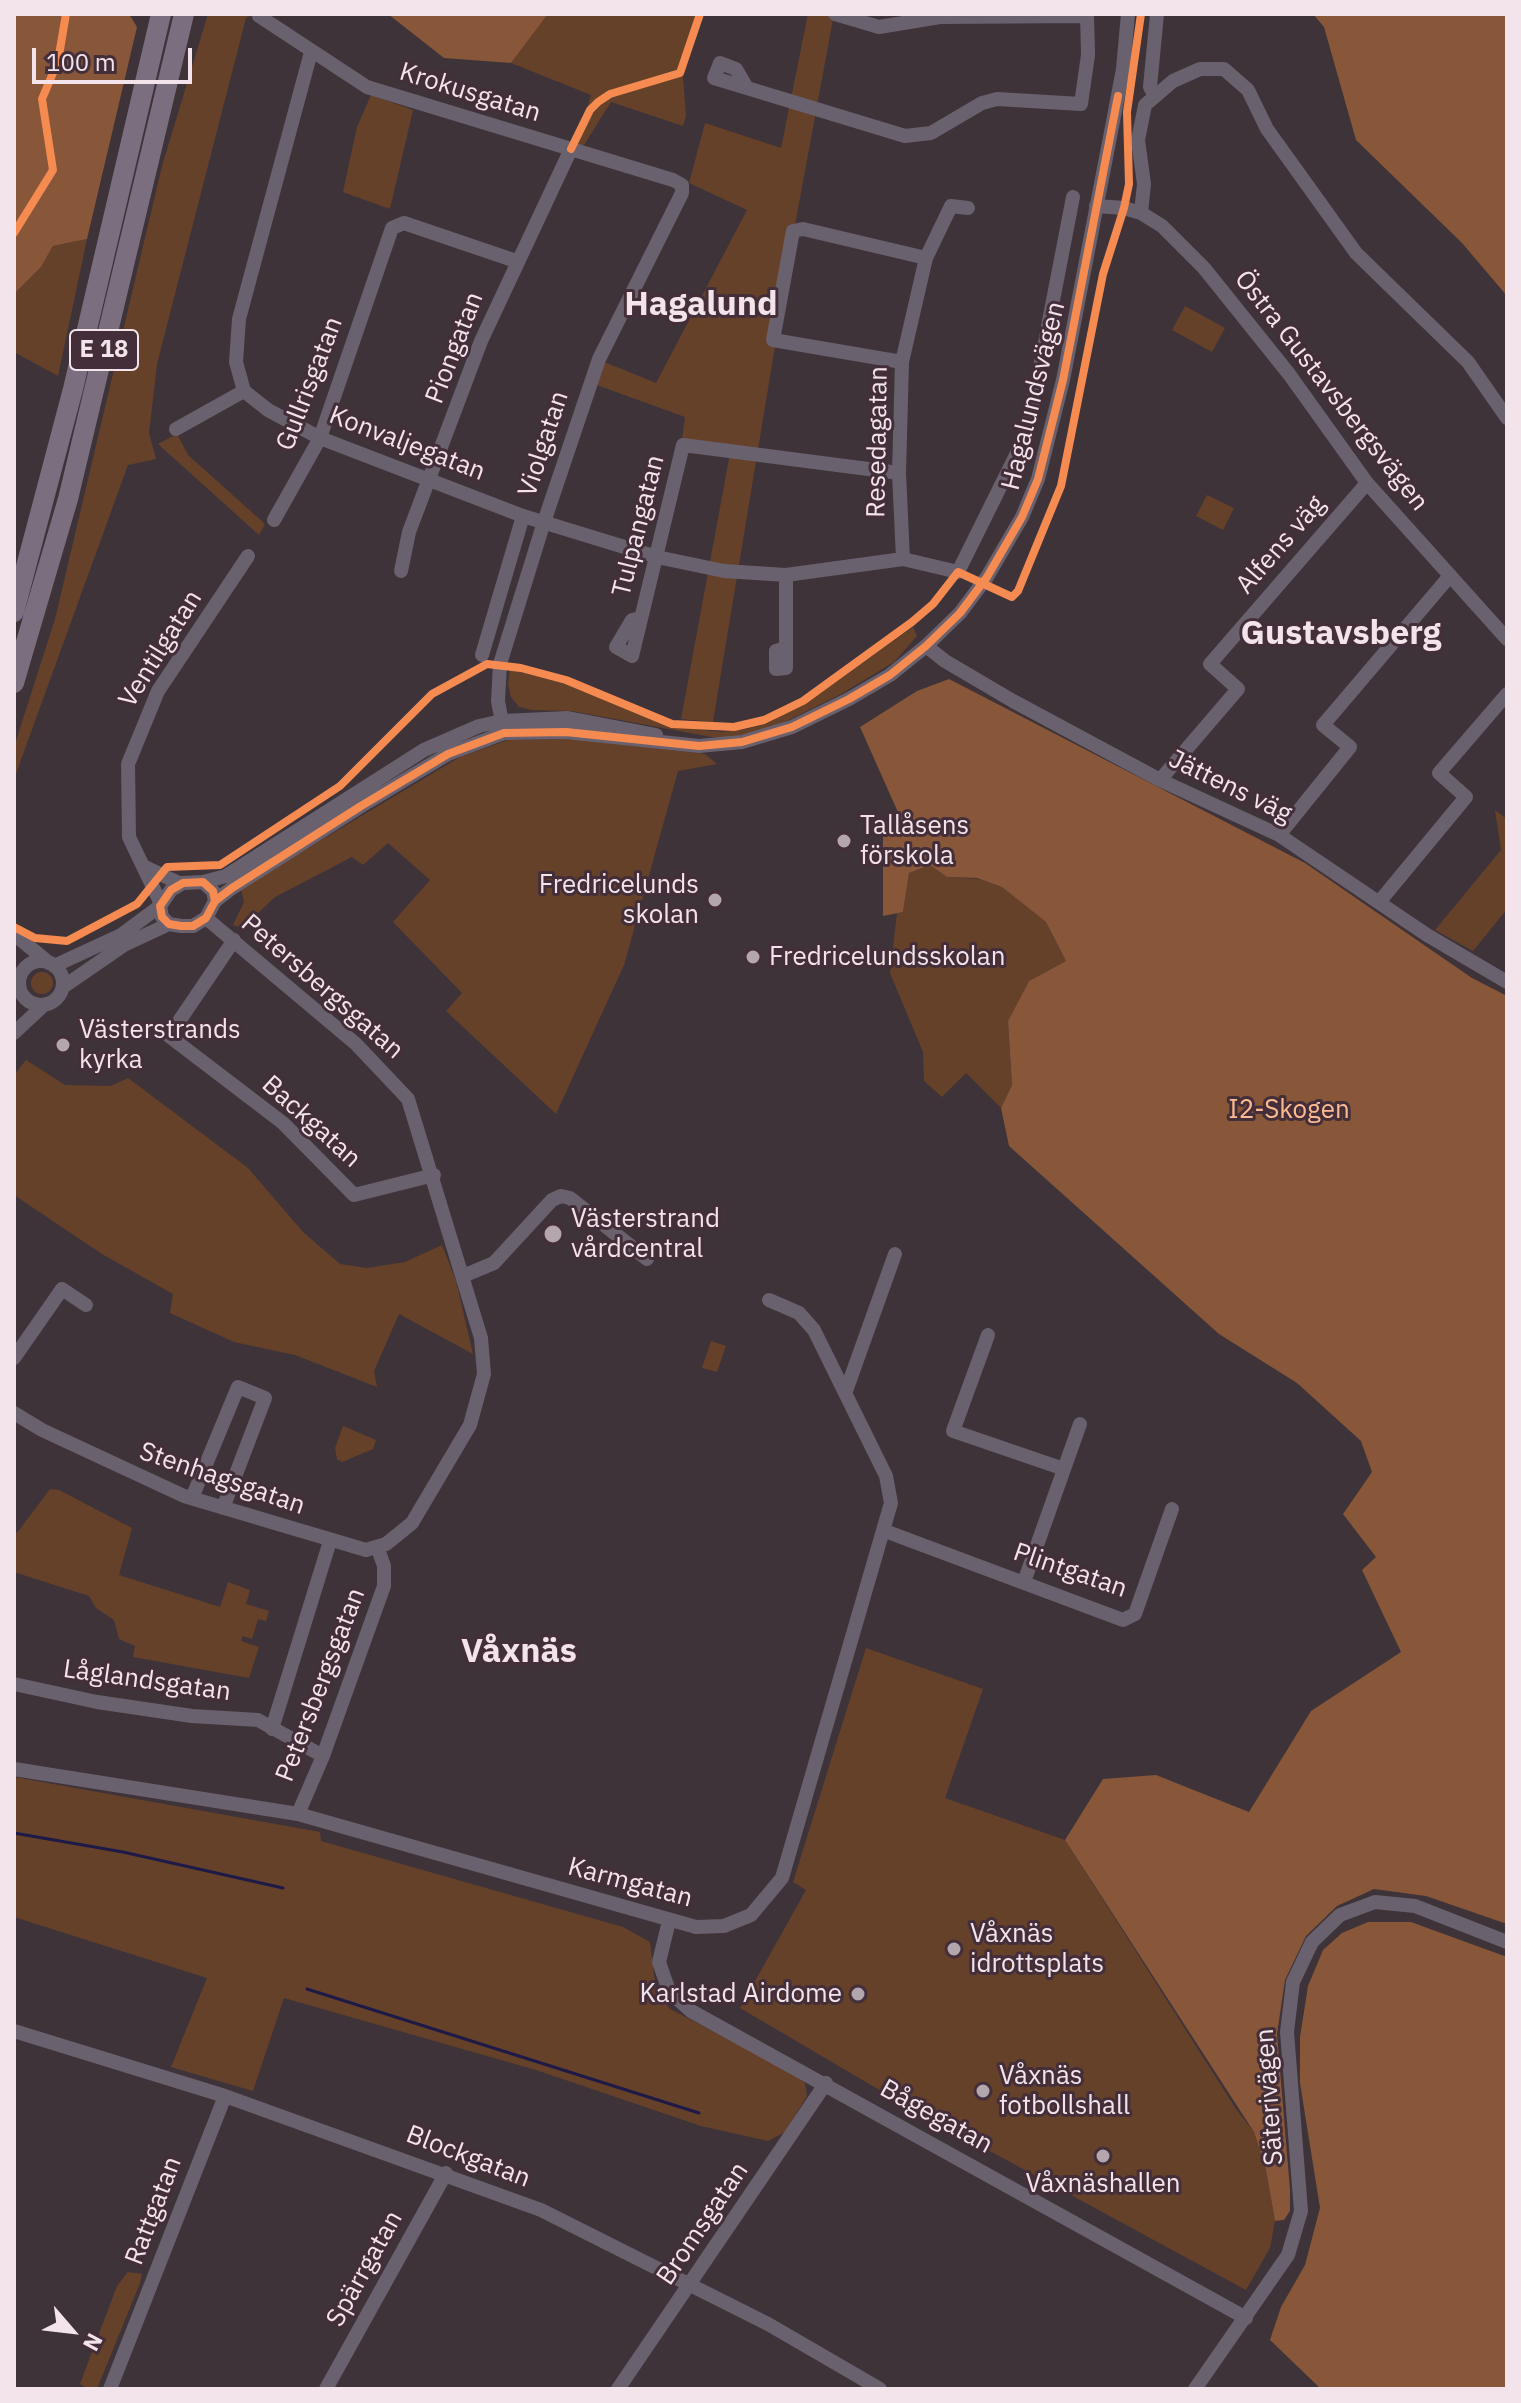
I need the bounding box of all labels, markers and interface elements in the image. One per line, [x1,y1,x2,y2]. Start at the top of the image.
scale bar [36,32,196,82]
text: 100 m [46,46,116,78]
street label: Krokusgatan [396,57,544,129]
street label: Östra Gustavsbergsvägen [1227,265,1435,517]
district label: Hagalund [624,285,778,325]
street label: Piongatan [419,288,491,408]
street label: Hagalundsvägen [996,299,1072,493]
street label: Gullrisgatan [270,313,350,455]
road number: E 18 [70,330,138,370]
street label: Resedagatan [861,366,895,518]
street label: Violgatan [512,387,576,501]
street label: Konvaljegatan [325,400,489,488]
street label: Tulpangatan [606,452,672,600]
street label: Alfens väg [1230,489,1332,601]
street label: Ventilgatan [113,585,209,713]
district label: Gustavsberg [1241,614,1441,654]
street label: Jättens väg [1163,744,1297,830]
place label: Tallåsens förskola [860,810,969,872]
marker: Tallåsens förskola [835,832,853,850]
place label: Fredricelunds skolan [539,869,699,930]
marker: Fredricelunds skolan [706,891,724,909]
street label: Petersbergsgatan [235,908,409,1066]
place label: Fredricelundsskolan [769,941,1005,973]
marker: Fredricelundsskolan [744,948,762,966]
place label: Västerstrands kyrka [79,1014,241,1076]
marker: Västerstrands kyrka [54,1036,72,1054]
street label: Backgatan [255,1069,367,1175]
park label: I2-Skogen [1228,1094,1350,1126]
place label: Västerstrand vårdcentral [571,1203,720,1264]
marker: Västerstrand vårdcentral [542,1223,564,1245]
street label: Stenhagsgatan [135,1436,309,1522]
street label: Plintgatan [1009,1537,1131,1605]
street label: Petersbergsgatan [270,1584,372,1786]
district label: Våxnäs [461,1632,577,1672]
street label: Låglandsgatan [61,1654,233,1708]
street label: Karmgatan [564,1851,696,1915]
place label: Våxnäs idrottsplats [970,1918,1104,1980]
marker: Våxnäs idrottsplats [945,1940,963,1958]
place label: Karlstad Airdome [640,1978,842,2010]
marker: Karlstad Airdome [849,1985,867,2003]
street label: Säterivägen [1250,2027,1290,2167]
place label: Våxnäs fotbollshall [999,2060,1130,2122]
street label: Bågegatan [874,2073,998,2161]
marker: Våxnäs fotbollshall [974,2082,992,2100]
street label: Blockgatan [402,2119,534,2195]
marker: Våxnäshallen [1094,2147,1112,2165]
street label: Rattgatan [119,2153,189,2269]
street label: Bromsgatan [651,2157,755,2291]
place label: Våxnäshallen [1025,2168,1181,2200]
street label: Spärrgatan [320,2206,410,2332]
north arrow [32,2291,112,2371]
text: N [77,2329,110,2356]

